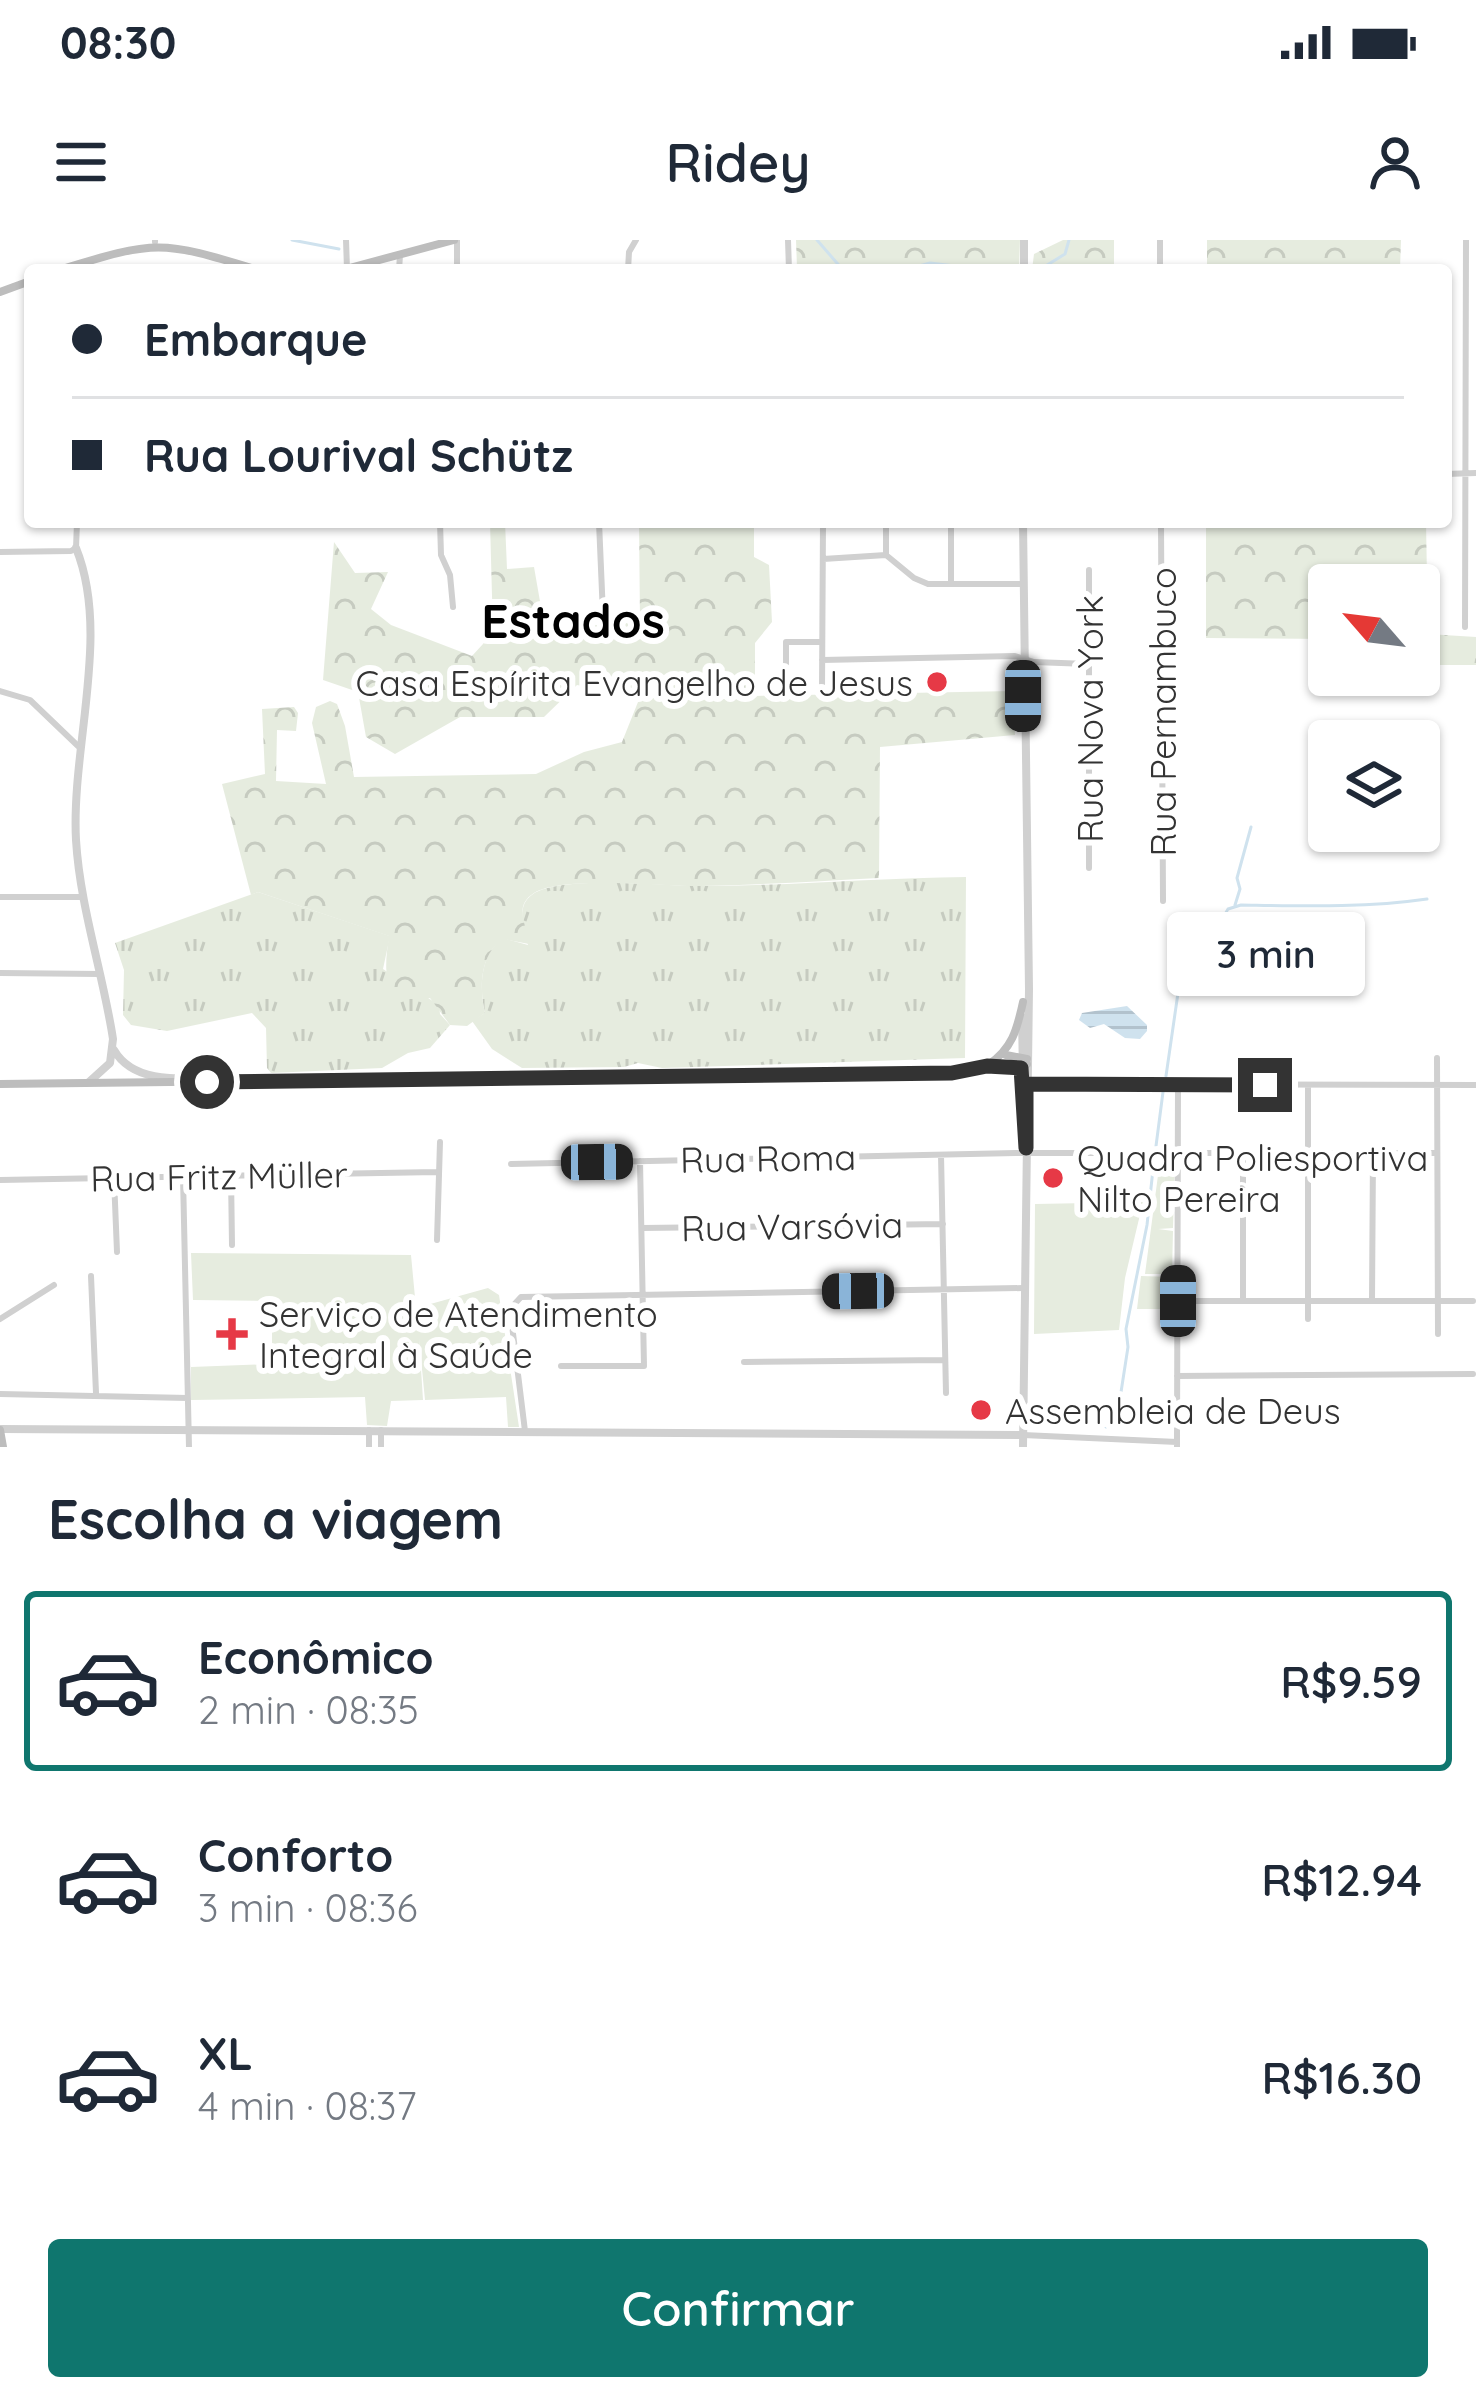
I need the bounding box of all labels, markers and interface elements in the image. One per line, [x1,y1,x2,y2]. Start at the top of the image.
text: 08:30 [60,14,176,70]
text: Ridey [665,128,811,196]
icon: menu [48,129,114,195]
icon: person [1362,129,1428,195]
text: Embarque [144,311,368,367]
text: Rua Lourival Schütz [144,427,573,483]
north arrow [1308,564,1440,696]
map controls [1308,564,1440,852]
street label: Rua Pernambuco [1140,567,1185,857]
district label: Estados [481,590,665,650]
street label: Rua Nova York [1067,595,1112,843]
place label: Casa Espírita Evangelho de Jesus [356,660,913,705]
car [1005,660,1041,732]
marker: Casa Espírita Evangelho de Jesus [924,669,950,695]
button: layers [1308,720,1440,852]
callout: 3 min [1166,911,1364,995]
text: 3 min [1216,929,1316,978]
route start [180,1055,234,1109]
route end [1238,1058,1292,1112]
street label: Rua Roma [680,1134,856,1182]
place label: Quadra Poliesportiva Nilto Pereira [1077,1135,1428,1221]
car [561,1143,633,1181]
street label: Rua Fritz Müller [90,1151,348,1201]
marker: Quadra Poliesportiva Nilto Pereira [1040,1165,1066,1191]
street label: Rua Varsóvia [681,1202,903,1250]
car [1160,1265,1196,1337]
car [822,1272,894,1310]
place label: Serviço de Atendimento Integral à Saúde [259,1291,658,1377]
marker: Serviço de Atendimento Integral à Saúde [216,1318,248,1350]
place label: Assembleia de Deus [1005,1388,1341,1433]
marker: Assembleia de Deus [968,1397,994,1423]
text: Escolha a viagem [48,1485,503,1553]
icon: car [54,1627,162,1735]
text: Econômico [198,1629,434,1685]
text: R$9.59 [1280,1653,1422,1709]
text: 2 min · 08:35 [198,1685,419,1734]
icon: car [54,1825,162,1933]
text: Conforto [198,1827,393,1883]
text: R$12.94 [1261,1851,1422,1907]
text: 3 min · 08:36 [198,1883,417,1932]
icon: car [54,2023,162,2131]
text: XL [198,2025,253,2081]
text: R$16.30 [1262,2049,1422,2105]
text: 4 min · 08:37 [198,2081,417,2130]
button: Confirmar [48,2239,1428,2377]

